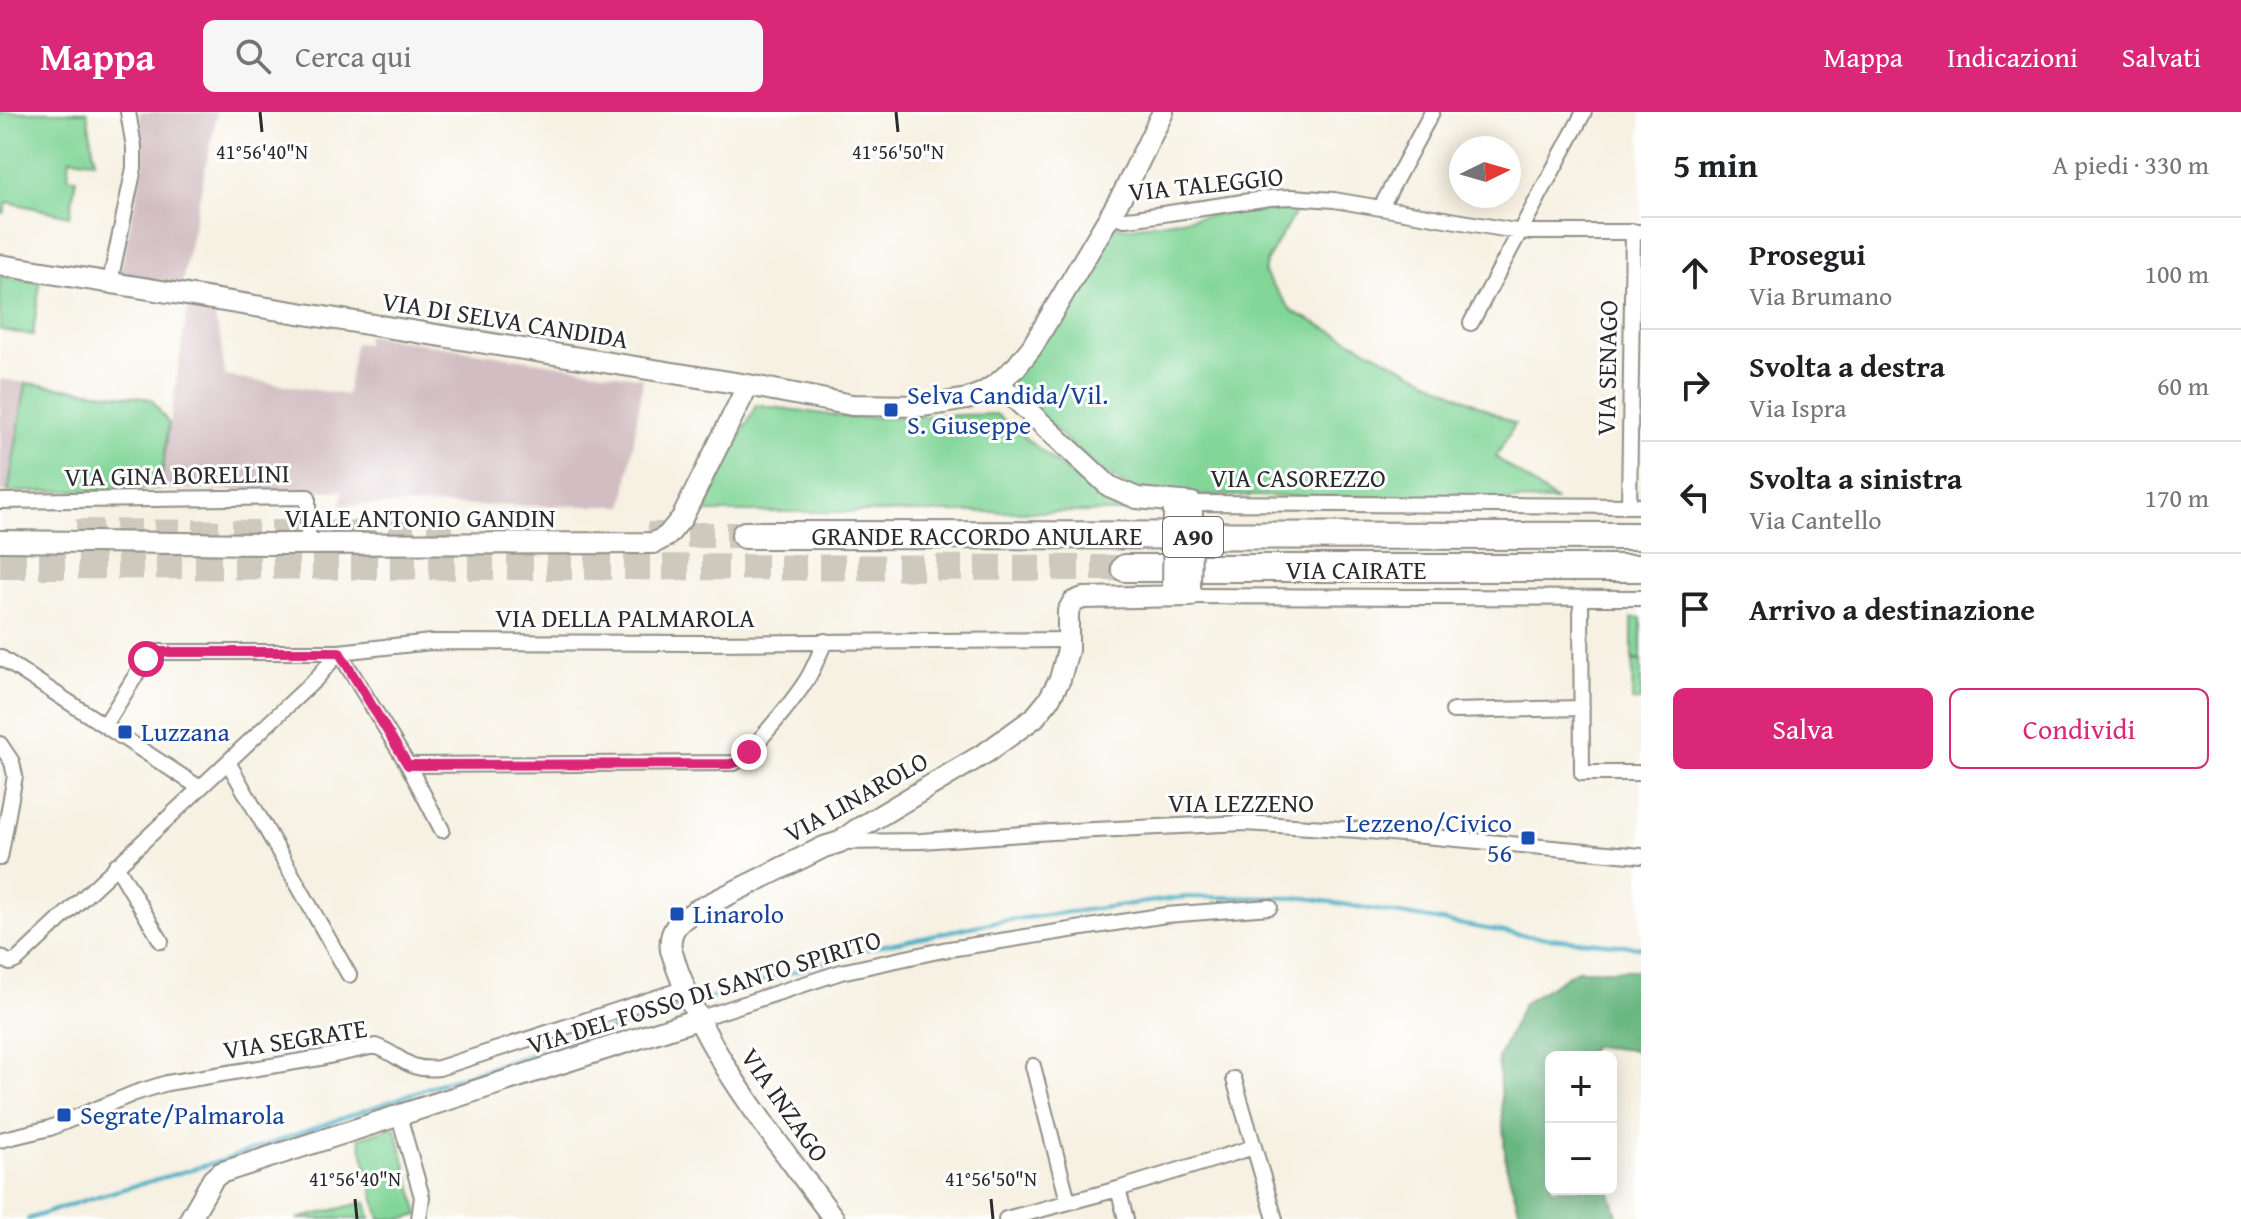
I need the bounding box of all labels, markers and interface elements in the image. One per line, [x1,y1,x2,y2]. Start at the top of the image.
search box [203,20,763,92]
text: Mappa [40,28,155,84]
icon: search [231,34,275,78]
text: Cerca qui [295,34,412,78]
text: Mappa [1823,36,1903,77]
text: Indicazioni [1947,36,2078,77]
text: Salvati [2122,36,2201,77]
north arrow [1449,136,1521,208]
text: 41°56'40"N [216,137,308,166]
text: 41°56'50"N [852,137,944,166]
text: 5 min [1673,140,1758,189]
text: A piedi · 330 m [2053,145,2209,184]
street label: VIA TALEGGIO [1127,156,1285,211]
text: Prosegui [1749,232,1866,276]
icon: ahead [1673,251,1717,295]
text: 100 m [2144,254,2209,293]
text: Via Brumano [1749,276,1892,315]
street label: VIA DI SELVA CANDIDA [379,281,631,358]
street label: VIA SENAGO [1586,300,1627,436]
text: Svolta a destra [1749,344,1945,388]
icon: right [1673,363,1717,407]
text: 60 m [2157,366,2209,405]
place label: Selva Candida/Vil. S. Giuseppe [907,375,1108,444]
text: Via Ispra [1749,388,1846,427]
marker: Selva Candida/Vil. S. Giuseppe [882,401,900,419]
street label: VIA GINA BORELLINI [64,453,290,496]
text: Svolta a sinistra [1749,456,1962,500]
street label: VIA CASOREZZO [1210,458,1386,497]
icon: left [1673,475,1717,519]
text: 170 m [2144,478,2209,517]
street label: VIALE ANTONIO GANDIN [285,498,555,537]
text: Via Cantello [1749,500,1882,539]
street label: GRANDE RACCORDO ANULARE [812,516,1142,555]
road number: A90 [1163,517,1223,557]
street label: VIA CAIRATE [1286,550,1426,589]
icon: arrive [1673,587,1717,631]
text: Arrivo a destinazione [1749,587,2035,631]
street label: VIA DELLA PALMAROLA [495,598,755,637]
route start [128,641,164,677]
button: Salva [1673,688,1933,769]
button: Condividi [1949,688,2209,769]
place label: Luzzana [141,712,230,751]
marker: Luzzana [116,723,134,741]
route end [731,734,767,770]
street label: VIA LINAROLO [777,741,935,852]
street label: VIA LEZZENO [1168,783,1314,822]
place label: Lezzeno/Civico 56 [1346,803,1512,872]
marker: Lezzeno/Civico 56 [1519,829,1537,847]
place label: Linarolo [693,894,784,933]
marker: Linarolo [668,905,686,923]
street label: VIA DEL FOSSO DI SANTO SPIRITO [522,919,886,1064]
street label: VIA SEGRATE [220,1008,370,1069]
street label: VIA INZAGO [732,1040,839,1170]
map controls [1545,1051,1617,1195]
button: + [1545,1051,1617,1123]
place label: Segrate/Palmarola [80,1095,285,1134]
marker: Segrate/Palmarola [55,1106,73,1124]
button: − [1545,1123,1617,1195]
text: 41°56'40"N [309,1164,401,1193]
text: 41°56'50"N [945,1164,1037,1193]

